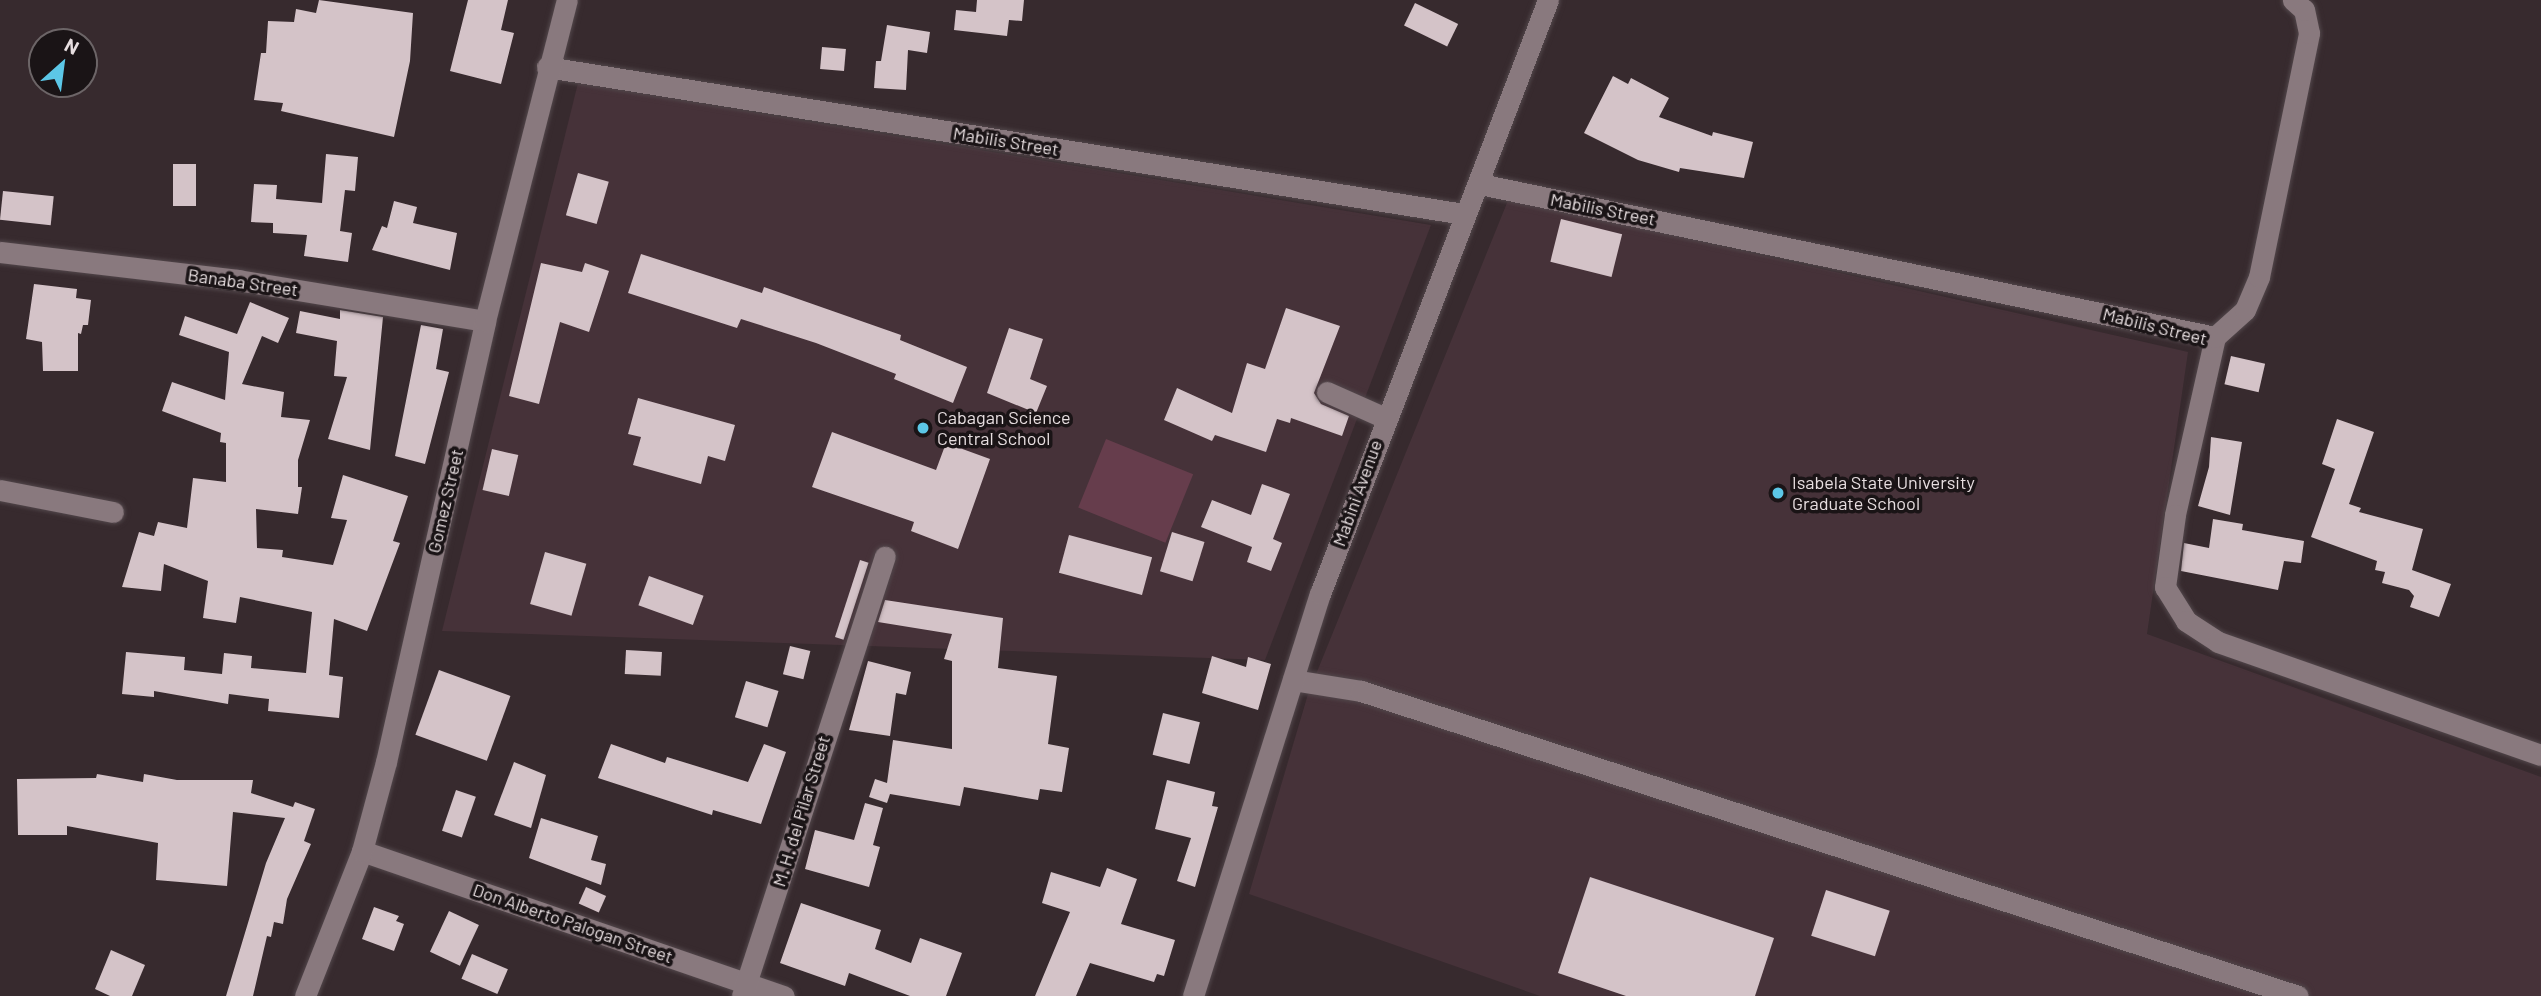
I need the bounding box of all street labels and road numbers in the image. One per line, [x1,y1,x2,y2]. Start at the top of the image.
street label: Mabilis Street [952,122,1060,160]
street label: Mabilis Street [1549,188,1657,230]
street label: Banaba Street [187,264,299,300]
street label: Mabilis Street [2101,303,2209,349]
street label: Mabini Avenue [1328,437,1386,549]
street label: Gomez Street [423,447,467,555]
street label: M. H. del Pilar Street [768,733,834,889]
street label: Don Alberto Palogan Street [470,879,676,967]

